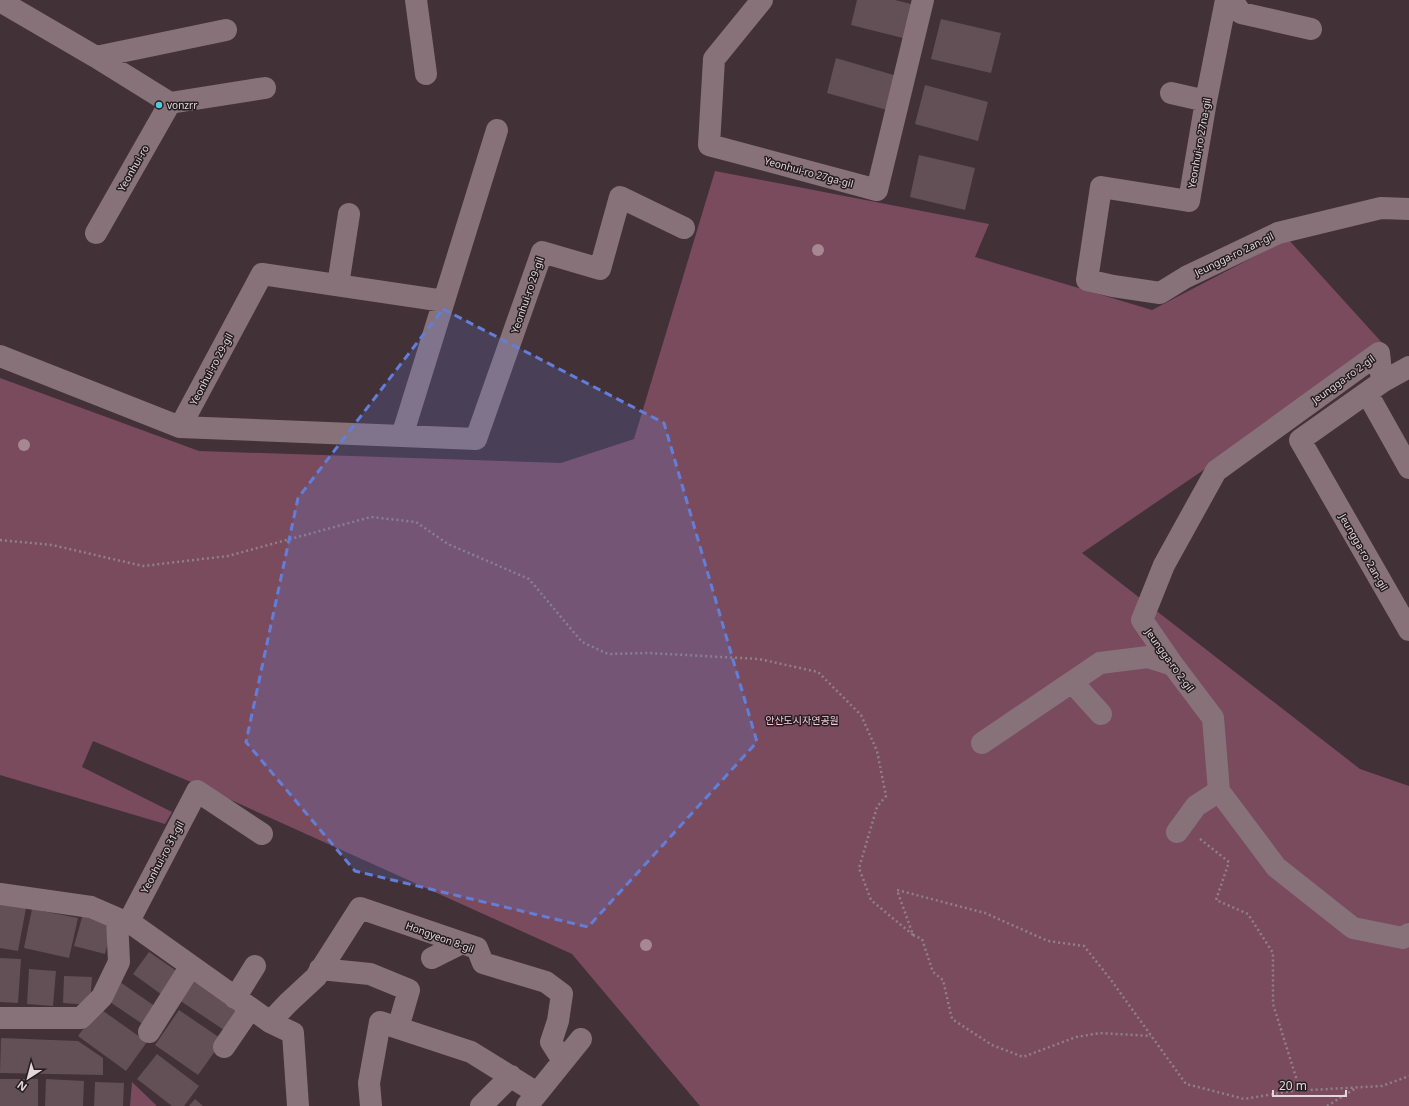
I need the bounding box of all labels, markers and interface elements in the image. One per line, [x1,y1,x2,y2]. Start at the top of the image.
street label: Yeonhui-ro 27na-gil [1184,97,1214,189]
place label: vonzrr [167,98,197,112]
marker: vonzrr [154,100,164,110]
street label: Yeonhui-ro [114,142,152,194]
street label: Yeonhui-ro 27ga-gil [763,153,855,191]
street label: Jeungga-ro 2an-gil [1191,229,1276,280]
street label: Yeonhui-ro 29-gil [507,255,547,335]
street label: Yeonhui-ro 29-gil [186,331,236,407]
street label: Jeungga-ro 2-gil [1308,351,1377,407]
street label: Jeungga-ro 2an-gil [1336,510,1392,593]
street label: Jeungga-ro 2-gil [1142,625,1198,694]
park label: 안산도시자연공원 [765,713,839,727]
street label: Yeonhui-ro 31-gil [137,819,187,895]
street label: Hongyeon 8-gil [404,918,476,956]
north arrow [8,1058,48,1098]
scale bar [1273,1072,1346,1098]
text: 20 m [1279,1077,1307,1094]
text: N [14,1078,30,1095]

